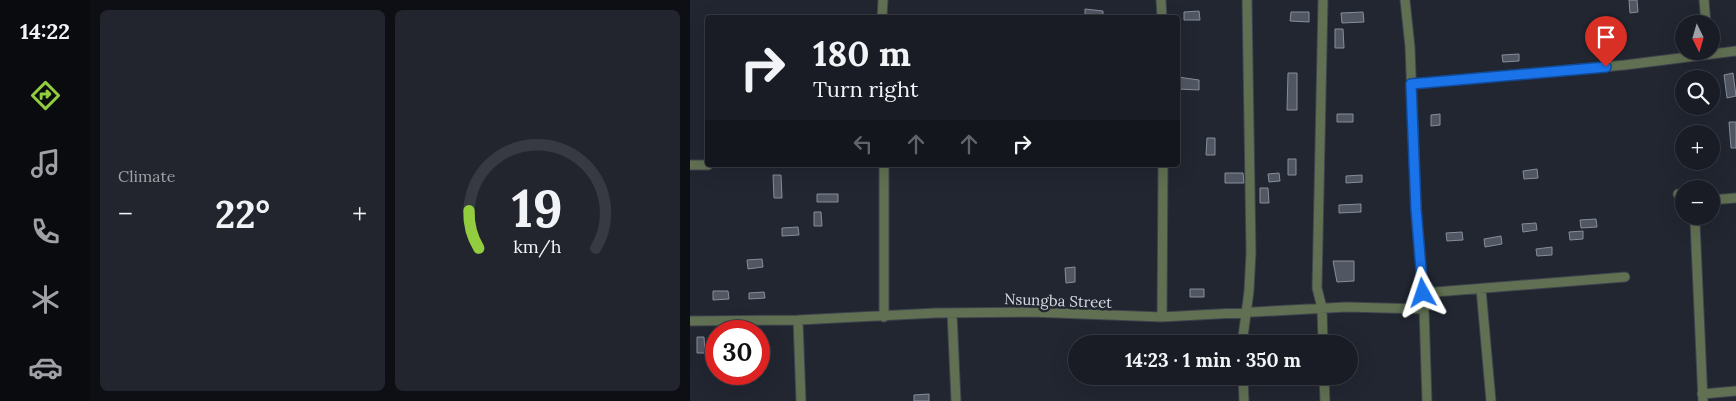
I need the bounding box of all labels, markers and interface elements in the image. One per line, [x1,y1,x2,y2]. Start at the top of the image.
north arrow [1675,15,1720,60]
map controls [1675,15,1720,225]
pin [1585,16,1627,67]
text: 14:22 [20,17,70,45]
icon: arrive [1592,23,1620,51]
text: 180 m [813,31,911,76]
icon: right [730,35,795,100]
button: search [1675,70,1720,115]
text: Turn right [813,75,918,103]
icon: directions [28,78,63,113]
button: + [1675,125,1720,170]
icon: left [849,130,877,158]
icon: ahead [902,130,930,158]
icon: ahead [955,130,983,158]
icon: right [1008,130,1036,158]
icon: music [28,146,63,181]
text: Climate [118,166,175,186]
text: 19 [512,175,563,241]
button: − [1675,180,1720,225]
text: 22° [215,190,270,238]
text: − [118,196,133,232]
text: + [352,196,367,232]
icon: phone [28,214,63,249]
text: km/h [513,235,562,258]
position arrow [1396,266,1448,318]
icon: climate [28,282,63,317]
street label: Nsungba Street [1004,289,1112,312]
speed limit sign: 30 [705,320,770,385]
text: 14:23 · 1 min · 350 m [1125,348,1301,372]
icon: car [28,350,63,385]

